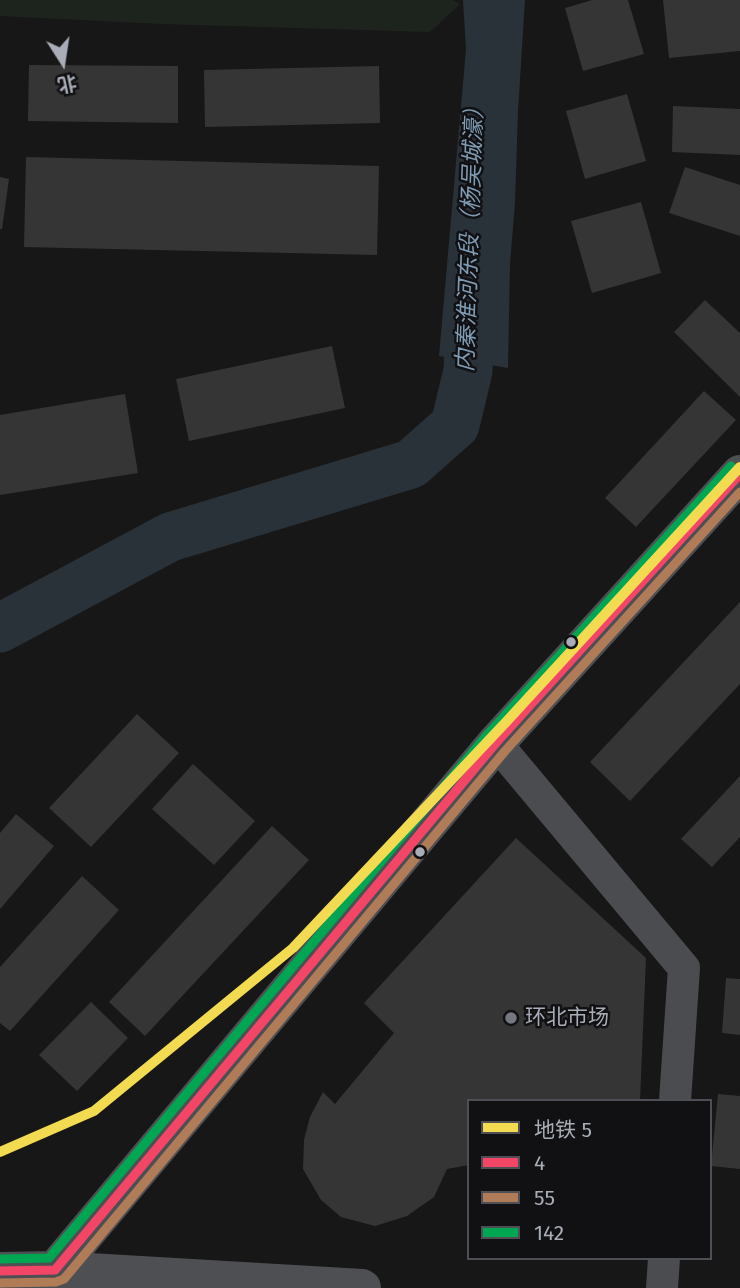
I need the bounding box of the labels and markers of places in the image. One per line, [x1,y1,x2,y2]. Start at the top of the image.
unlabelled marker [564,635,578,649]
unlabelled marker [413,845,427,859]
place label: 环北市场 [525,1005,609,1031]
marker: 环北市场 [503,1010,519,1026]

